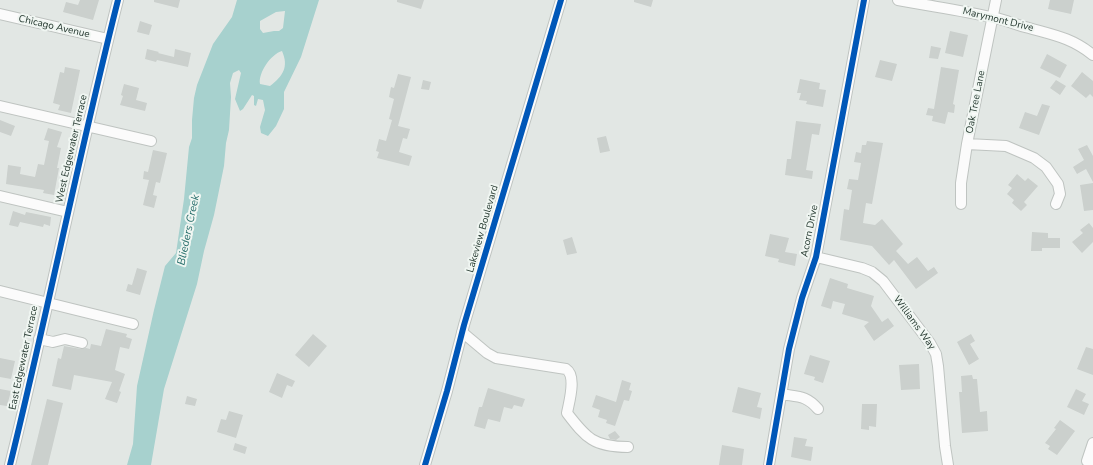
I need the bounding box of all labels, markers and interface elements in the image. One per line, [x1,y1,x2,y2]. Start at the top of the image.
street label: Marymont Drive [961,5,1035,35]
street label: Chicago Avenue [17,13,91,41]
street label: Oak Tree Lane [964,69,988,135]
street label: West Edgewater Terrace [54,94,90,204]
street label: Lakeview Boulevard [465,184,501,274]
water label: Blieders Creek [175,193,203,267]
street label: Acorn Drive [799,204,821,258]
street label: Williams Way [890,294,938,352]
street label: East Edgewater Terrace [7,305,41,411]

